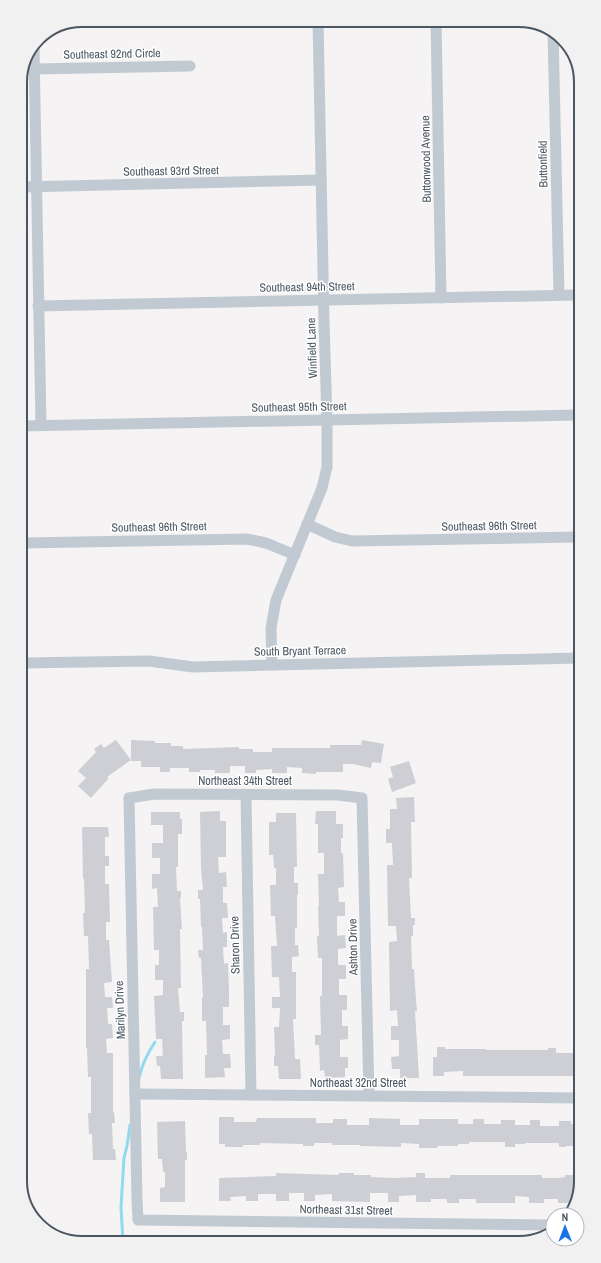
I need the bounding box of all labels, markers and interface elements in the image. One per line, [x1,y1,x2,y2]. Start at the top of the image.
street label: Southeast 92nd Circle [63,45,161,63]
street label: Buttonwood Avenue [417,115,435,203]
street label: Buttonfield [535,140,551,188]
street label: Southeast 93rd Street [123,162,219,180]
street label: Southeast 94th Street [259,278,355,296]
street label: Winfield Lane [303,317,321,379]
street label: Southeast 95th Street [251,398,347,416]
street label: Southeast 96th Street [441,517,537,535]
street label: Southeast 96th Street [111,518,207,536]
street label: South Bryant Terrace [254,642,346,660]
street label: Northeast 34th Street [198,773,292,789]
street label: Sharon Drive [226,916,244,974]
street label: Ashton Drive [345,918,362,977]
street label: Marilyn Drive [111,980,129,1040]
street label: Northeast 32nd Street [310,1075,406,1091]
street label: Northeast 31st Street [299,1201,393,1219]
north arrow [545,1207,585,1247]
text: N [561,1210,568,1224]

